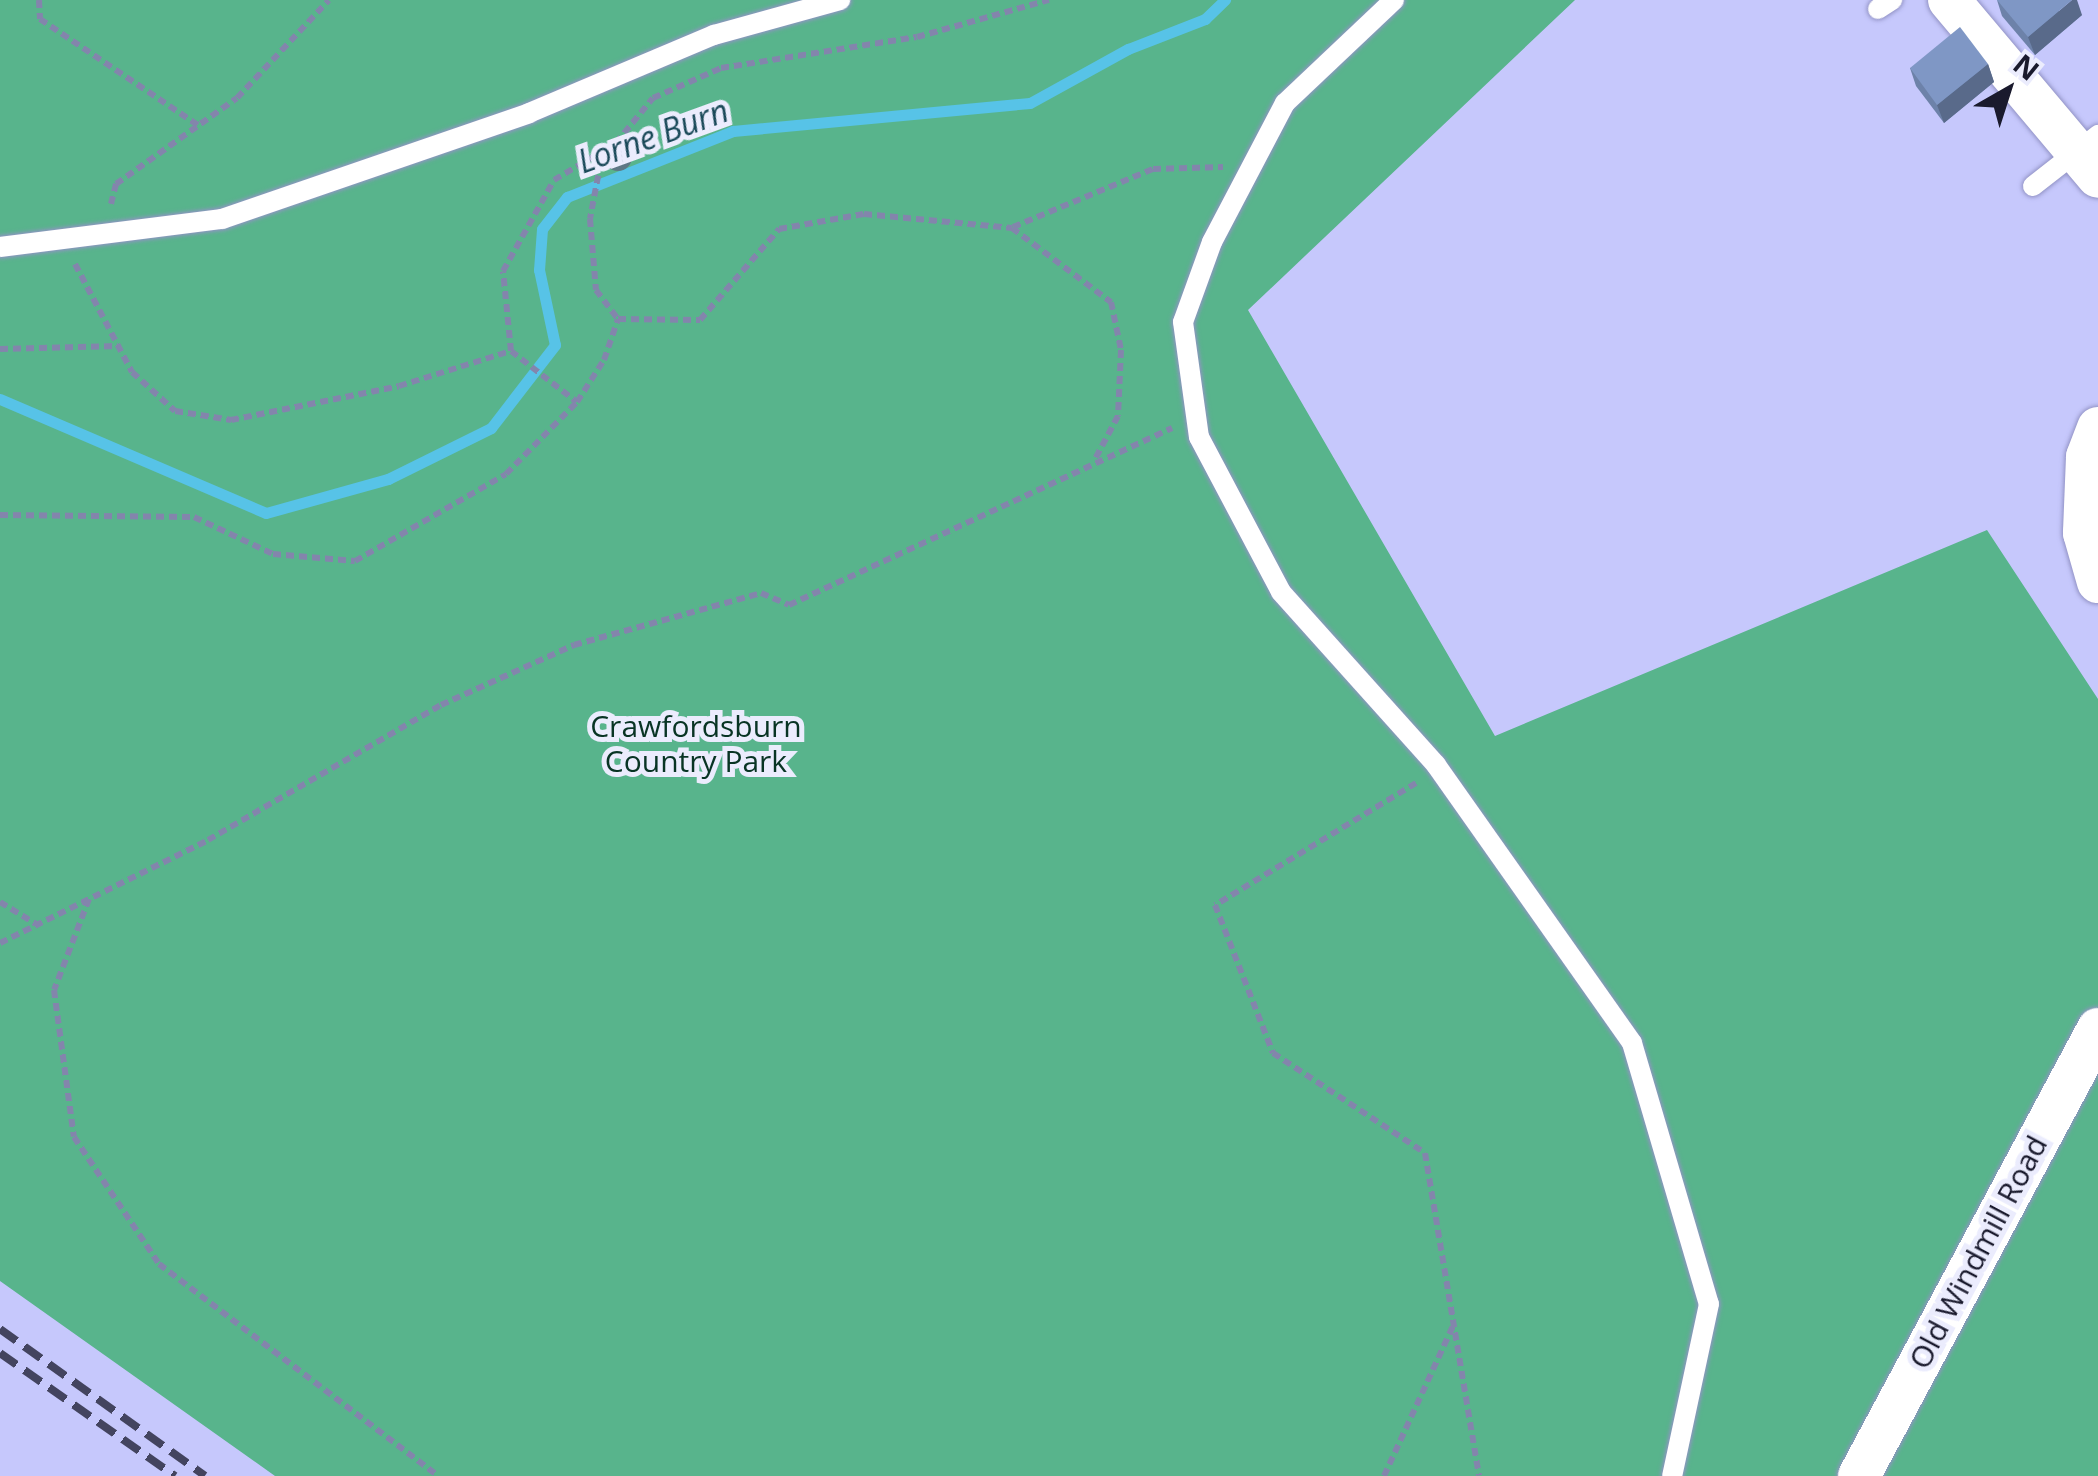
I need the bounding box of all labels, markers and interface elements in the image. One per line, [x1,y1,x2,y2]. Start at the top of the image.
north arrow [1958,40,2058,140]
text: N [2006,45,2048,89]
water label: Lorne Burn [572,91,734,181]
park label: Crawfordsburn Country Park [590,708,802,778]
street label: Old Windmill Road [1901,1129,2055,1375]

